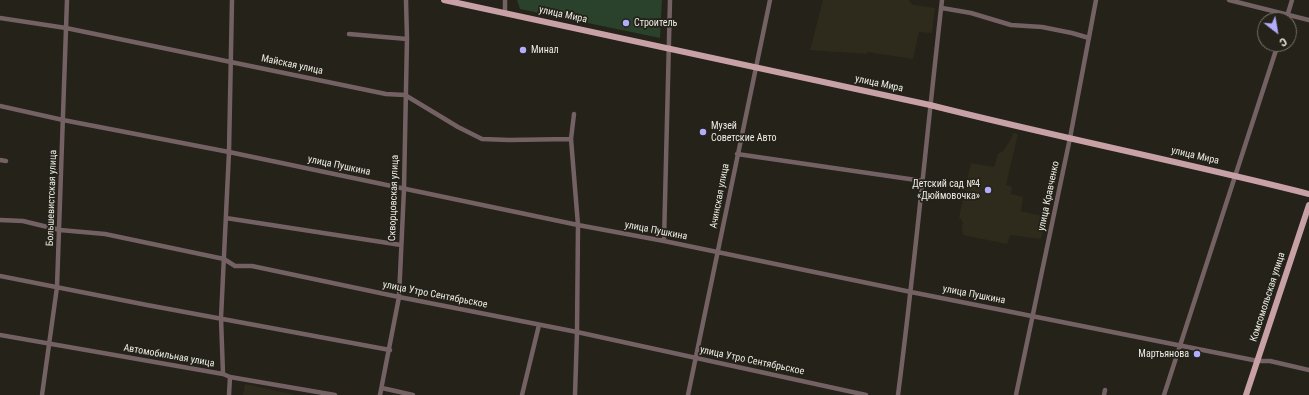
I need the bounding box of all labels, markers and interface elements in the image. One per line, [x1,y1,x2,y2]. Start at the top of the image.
street label: улица Мира [538,4,588,26]
north arrow [1257,12,1297,52]
place label: Строитель [634,17,677,29]
marker: Строитель [621,18,631,28]
text: С [1277,35,1289,49]
place label: Минал [531,44,559,56]
marker: Минал [518,45,528,55]
street label: Майская улица [260,53,324,77]
street label: улица Мира [854,73,904,95]
place label: Музей Советские Авто [711,120,777,144]
marker: Музей Советские Авто [698,127,708,137]
street label: улица Мира [1170,145,1220,167]
street label: Большевистская улица [44,150,60,246]
street label: улица Пушкина [307,154,371,178]
street label: Скворцовская улица [386,155,402,241]
street label: улица Кравченко [1036,160,1062,232]
street label: Ачинская улица [708,163,732,229]
place label: Детский сад №4 «Дюймовочка» [912,178,980,202]
marker: Детский сад №4 «Дюймовочка» [983,185,993,195]
street label: улица Пушкина [624,219,688,243]
street label: Комсомольская улица [1248,251,1288,343]
street label: улица Утро Сентябрьское [382,279,488,311]
street label: улица Пушкина [942,283,1006,307]
street label: Автомобильная улица [123,342,215,370]
street label: улица Утро Сентябрьское [699,344,805,378]
place label: Мартьянова [1138,348,1189,360]
marker: Мартьянова [1192,349,1202,359]

